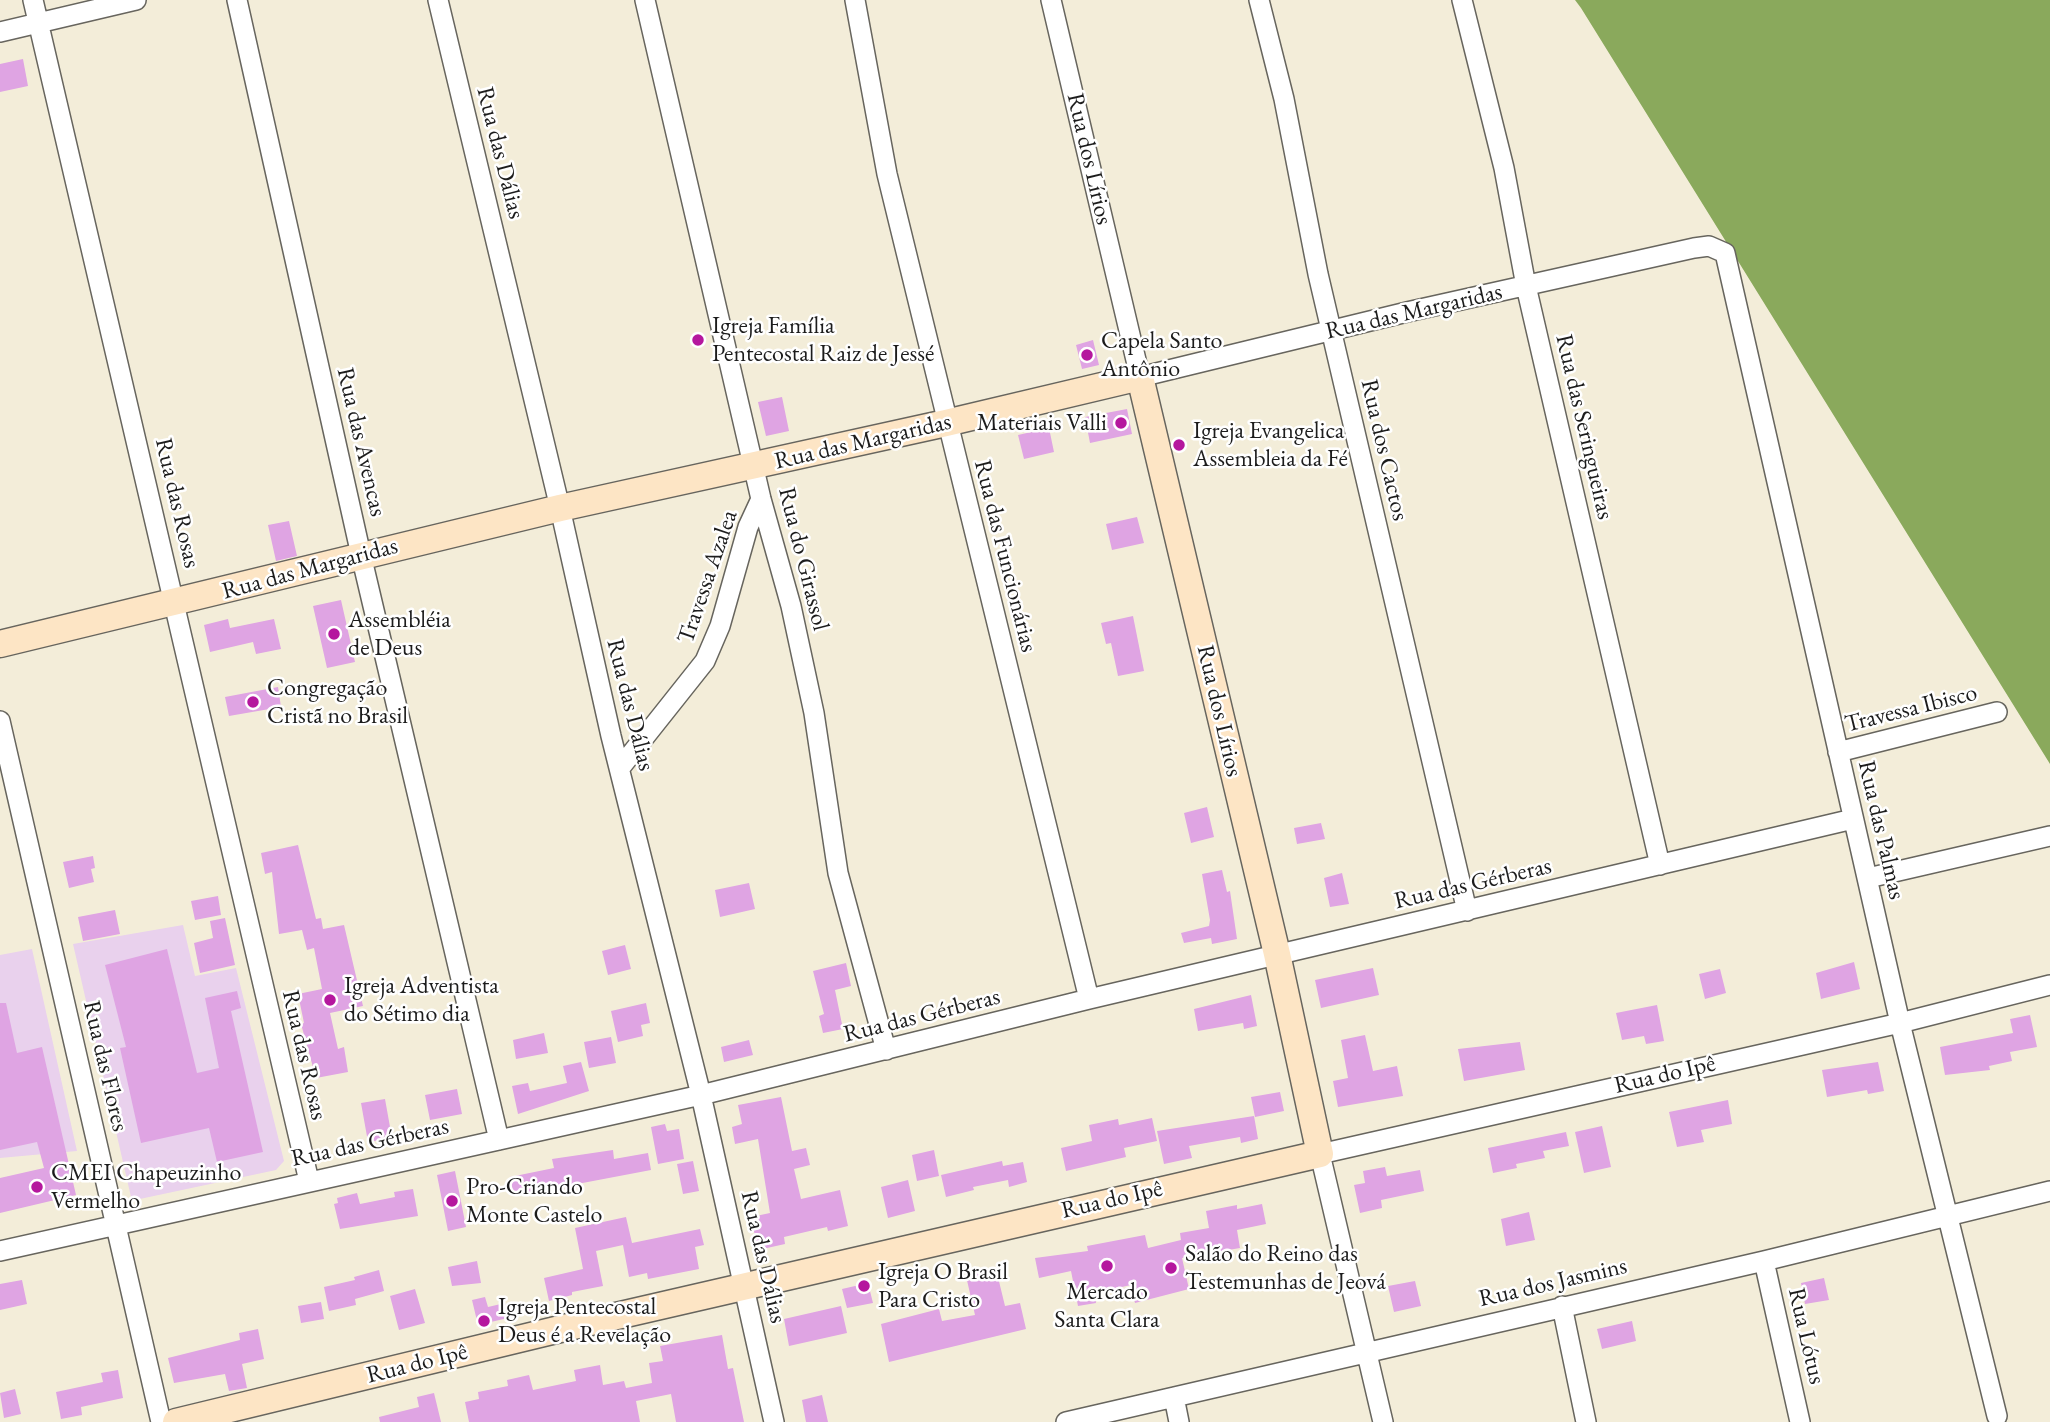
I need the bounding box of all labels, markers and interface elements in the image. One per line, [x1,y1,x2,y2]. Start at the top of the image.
street label: Rua das Dálias [470,84,530,222]
street label: Rua dos Lírios [1060,90,1118,228]
street label: Rua das Margaridas [1323,278,1505,346]
place label: Igreja Família Pentecostal Raiz de Jessé [712,312,934,368]
place label: Capela Santo Antônio [1101,327,1222,383]
marker: Igreja Família Pentecostal Raiz de Jessé [690,332,706,348]
street label: Rua das Seringueiras [1549,332,1619,522]
marker: Capela Santo Antônio [1079,347,1095,363]
street label: Rua das Avencas [330,365,392,519]
street label: Rua dos Cactos [1354,376,1414,524]
street label: Rua das Margaridas [772,408,954,476]
place label: Materiais Valli [977,409,1107,437]
marker: Materiais Valli [1113,415,1129,431]
place label: Igreja Evangelica Assembleia da Fé [1193,417,1348,473]
street label: Rua das Rosas [148,435,206,571]
marker: Igreja Evangelica Assembleia da Fé [1171,437,1187,453]
street label: Rua das Funcionárias [967,457,1043,655]
street label: Rua do Girassol [771,484,835,634]
street label: Travessa Azalea [672,506,744,648]
street label: Rua das Margaridas [219,532,401,606]
place label: Assembléia de Deus [348,606,451,662]
marker: Assembléia de Deus [326,626,342,642]
street label: Rua das Dálias [600,636,660,774]
street label: Rua dos Lírios [1190,642,1248,780]
place label: Congregação Cristã no Brasil [267,674,408,730]
street label: Travessa Ibisco [1842,679,1980,739]
marker: Congregação Cristã no Brasil [245,694,261,710]
street label: Rua das Palmas [1851,758,1911,902]
street label: Rua das Gérberas [1392,852,1554,916]
place label: Igreja Adventista do Sétimo dia [344,972,499,1028]
street label: Rua das Gérberas [841,983,1003,1049]
street label: Rua das Rosas [275,987,333,1123]
marker: Igreja Adventista do Sétimo dia [322,992,338,1008]
street label: Rua das Flores [76,998,134,1134]
street label: Rua do Ipê [1612,1049,1718,1101]
street label: Rua das Gérberas [289,1112,451,1174]
place label: CMEI Chapeuzinho Vermelho [51,1159,241,1215]
place label: Pro-Criando Monte Castelo [466,1173,602,1229]
street label: Rua do Ipê [1059,1174,1165,1226]
marker: CMEI Chapeuzinho Vermelho [29,1179,45,1195]
street label: Rua das Dálias [734,1188,792,1326]
marker: Pro-Criando Monte Castelo [444,1193,460,1209]
place label: Salão do Reino das Testemunhas de Jeová [1185,1240,1386,1296]
street label: Rua dos Jasmins [1476,1252,1630,1314]
place label: Igreja O Brasil Para Cristo [878,1258,1008,1314]
marker: Mercado Santa Clara [1099,1258,1115,1274]
marker: Salão do Reino das Testemunhas de Jeová [1163,1260,1179,1276]
marker: Igreja O Brasil Para Cristo [856,1278,872,1294]
place label: Mercado Santa Clara [1054,1278,1160,1334]
street label: Rua Lótus [1781,1285,1831,1387]
place label: Igreja Pentecostal Deus é a Revelação [498,1293,671,1349]
marker: Igreja Pentecostal Deus é a Revelação [476,1313,492,1329]
street label: Rua do Ipê [364,1338,470,1390]

